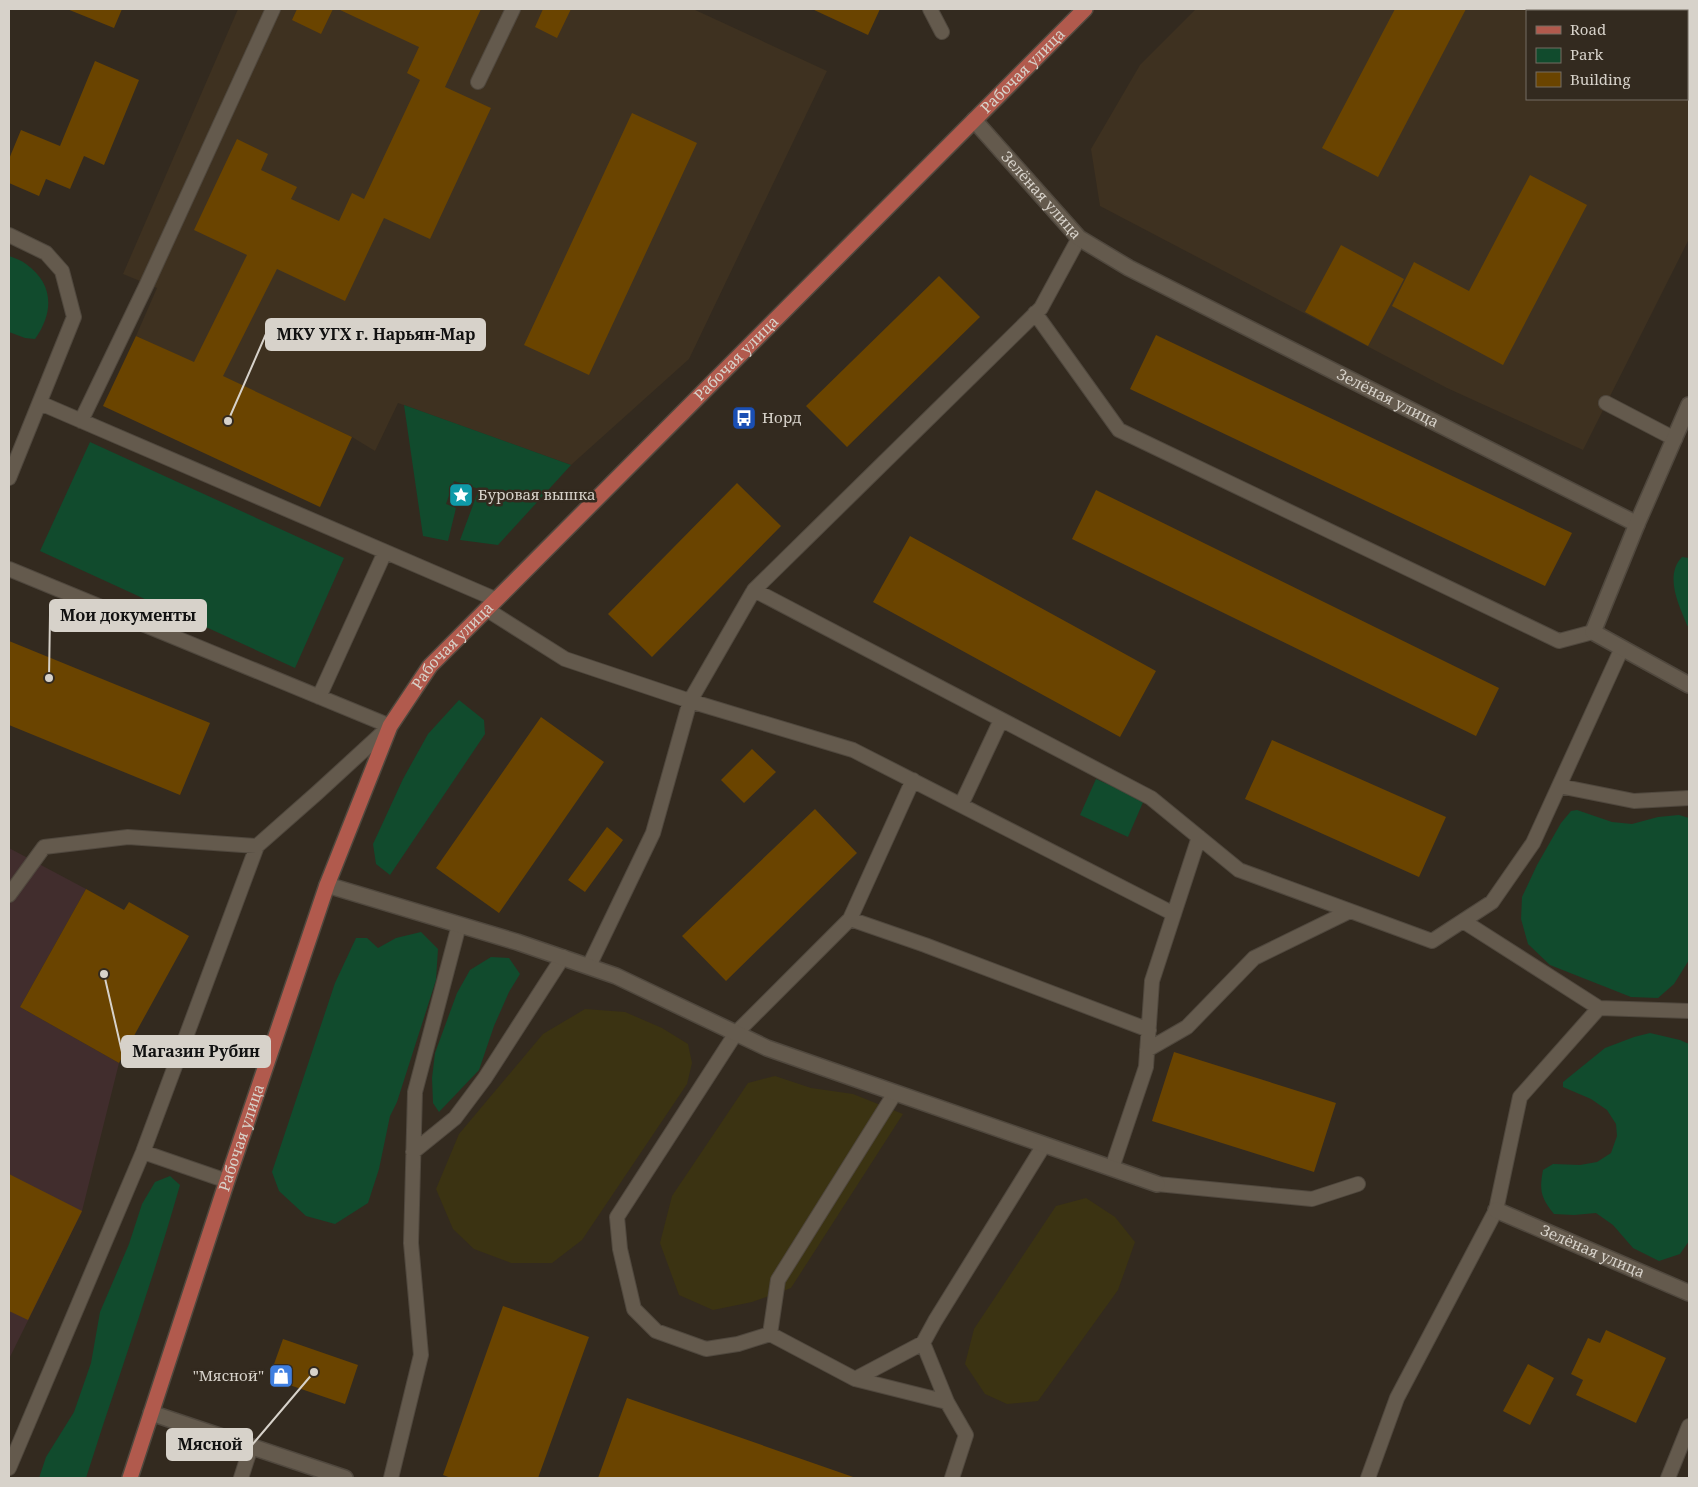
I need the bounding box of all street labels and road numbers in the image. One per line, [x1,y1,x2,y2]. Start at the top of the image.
street label: Рабочая улица [976,24,1069,117]
street label: Зелёная улица [997,146,1086,243]
street label: Рабочая улица [689,311,782,405]
street label: Зелёная улица [1334,363,1443,432]
street label: Рабочая улица [406,597,497,693]
street label: Рабочая улица [213,1081,268,1194]
street label: Зелёная улица [1538,1219,1648,1282]

